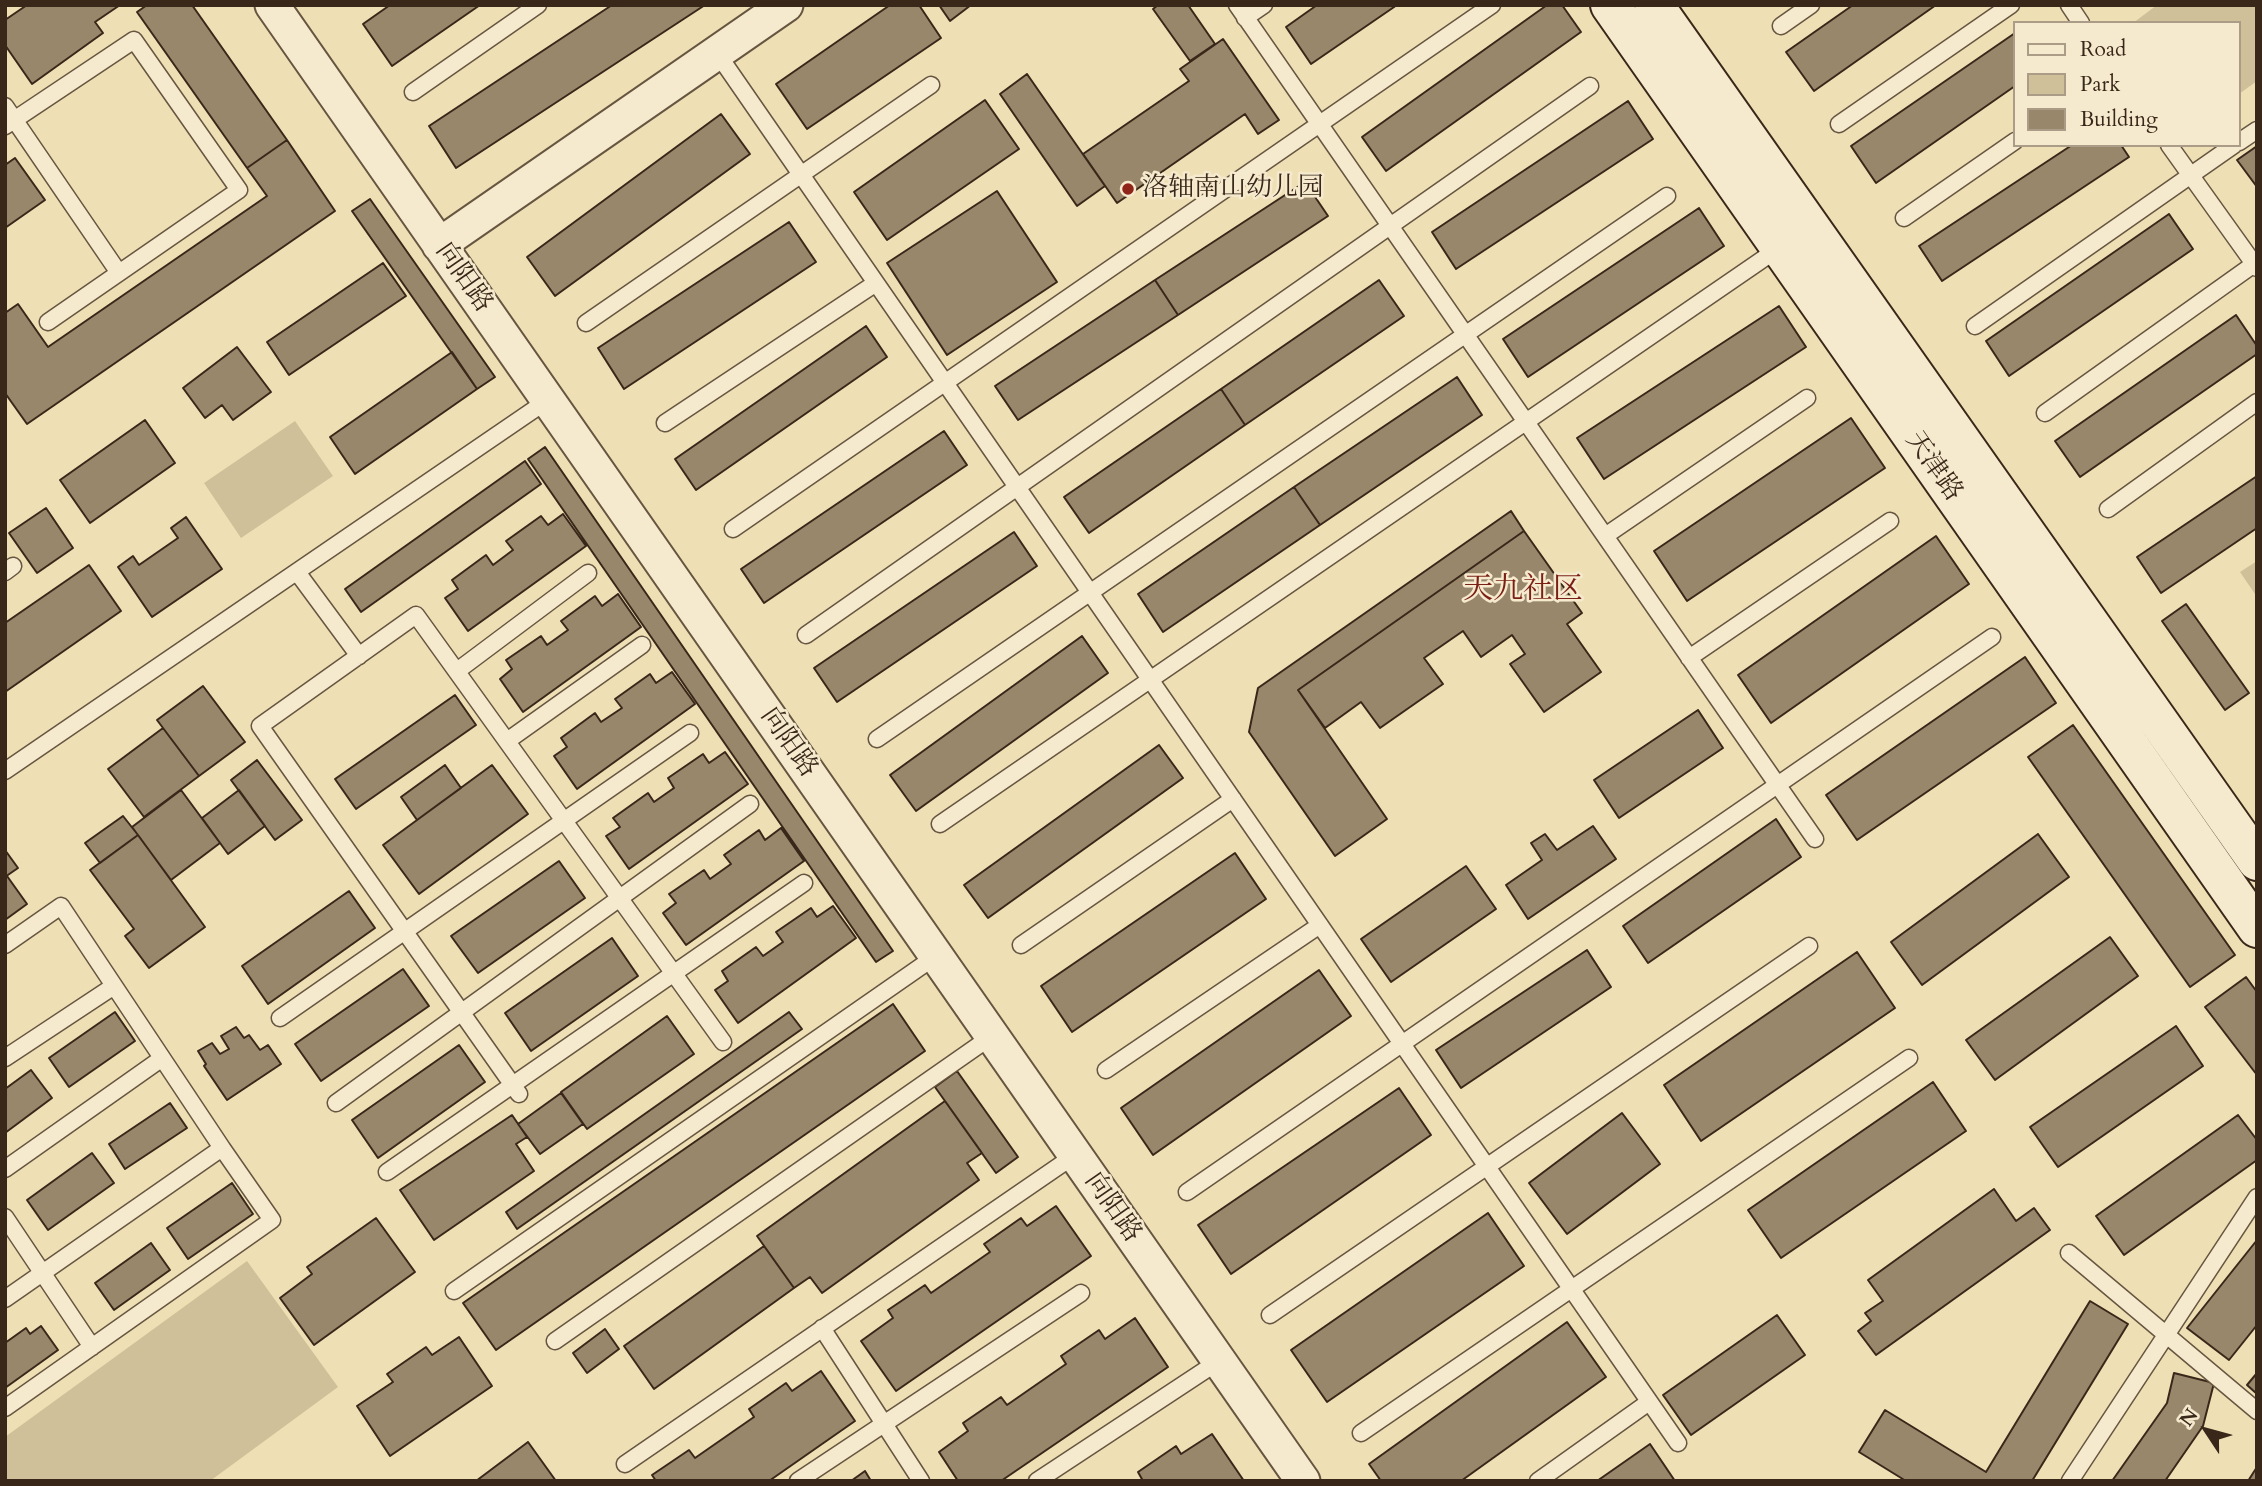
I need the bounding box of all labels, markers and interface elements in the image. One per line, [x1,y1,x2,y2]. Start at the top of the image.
legend [2014,21,2241,147]
text: Road [2080,35,2126,64]
text: Park [2080,70,2120,99]
text: Building [2080,105,2158,134]
place label: 洛轴南山幼儿园 [1142,173,1324,205]
marker: 洛轴南山幼儿园 [1120,181,1136,197]
street label: 向阳路 [428,237,498,319]
street label: 天津路 [1898,426,1968,508]
district label: 天九社区 [1463,573,1583,609]
street label: 向阳路 [753,702,823,784]
street label: 向阳路 [1077,1167,1147,1249]
north arrow [2171,1395,2241,1465]
text: N [2174,1403,2204,1432]

